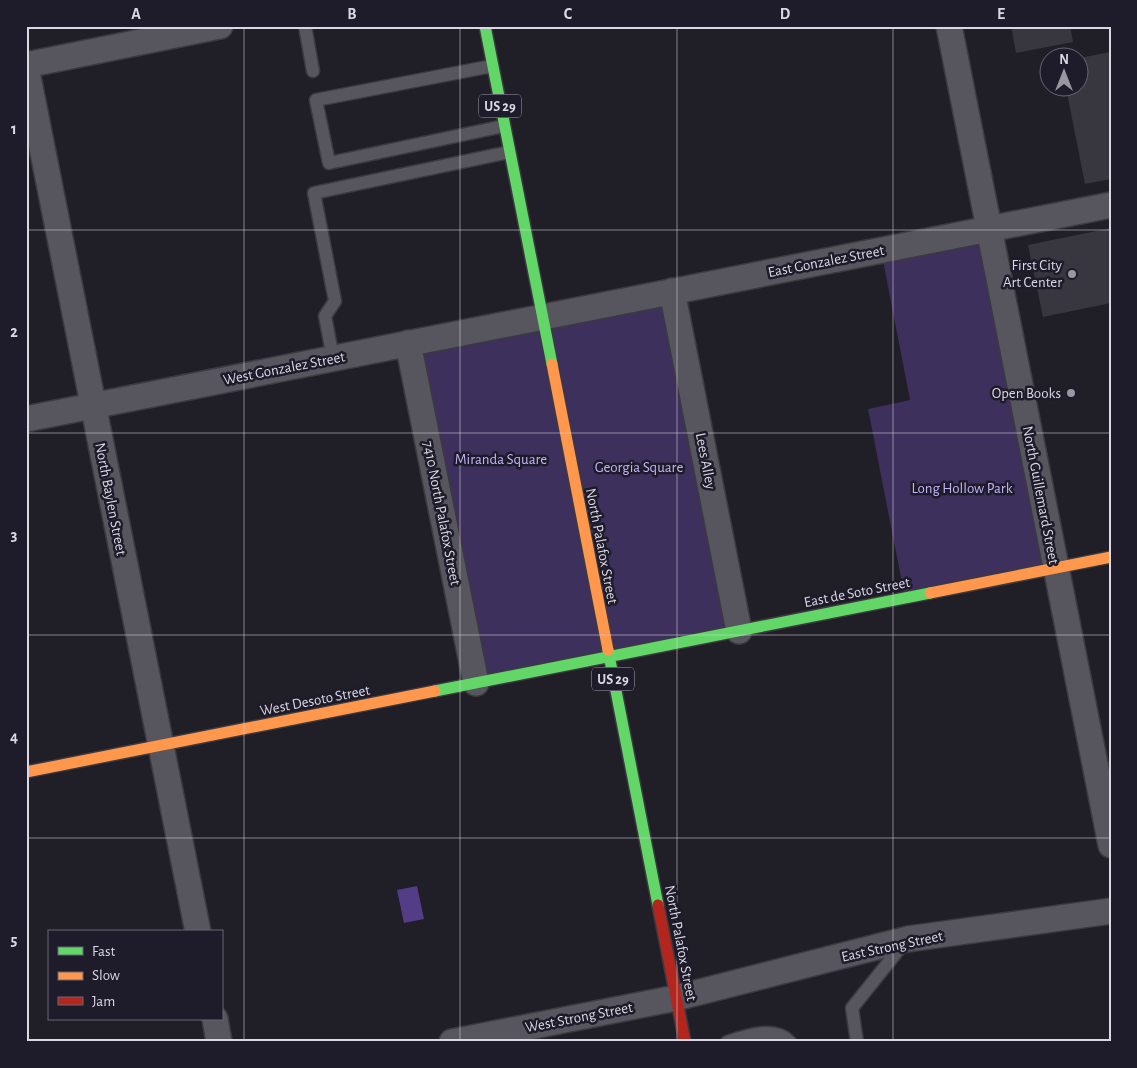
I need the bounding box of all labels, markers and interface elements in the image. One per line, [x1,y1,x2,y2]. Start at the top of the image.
text: A [131,6,141,22]
text: B [347,6,357,22]
text: C [564,6,573,22]
text: D [780,6,791,22]
text: E [997,6,1005,22]
north arrow [1040,48,1090,98]
text: N [1059,53,1069,67]
road number: US 29 [479,94,521,118]
text: 1 [11,121,17,137]
street label: East Gonzalez Street [767,243,886,280]
place label: First City Art Center [1003,258,1063,290]
marker: First City Art Center [1066,268,1078,280]
text: 2 [10,324,18,340]
street label: West Gonzalez Street [222,349,347,388]
place label: Open Books [992,386,1061,401]
marker: Open Books [1065,387,1077,399]
street label: North Guillemard Street [1020,425,1061,566]
street label: Lees Alley [693,432,718,491]
street label: 7410 North Palafox Street [420,440,463,587]
street label: North Baylen Street [92,442,129,557]
park label: Miranda Square [455,452,547,467]
park label: Georgia Square [595,460,683,475]
park label: Long Hollow Park [911,481,1013,496]
street label: North Palafox Street [583,487,620,605]
text: 3 [11,527,18,543]
street label: East de Soto Street [803,575,912,610]
road number: US 29 [592,668,634,691]
street label: West Desoto Street [259,682,372,719]
text: 4 [10,729,18,745]
street label: North Palafox Street [662,884,699,1002]
street label: East Strong Street [840,928,944,965]
legend [48,930,222,1020]
text: 5 [11,932,18,948]
text: Fast [92,944,116,959]
text: Slow [92,968,120,983]
text: Jam [92,994,115,1009]
street label: West Strong Street [524,1000,634,1035]

